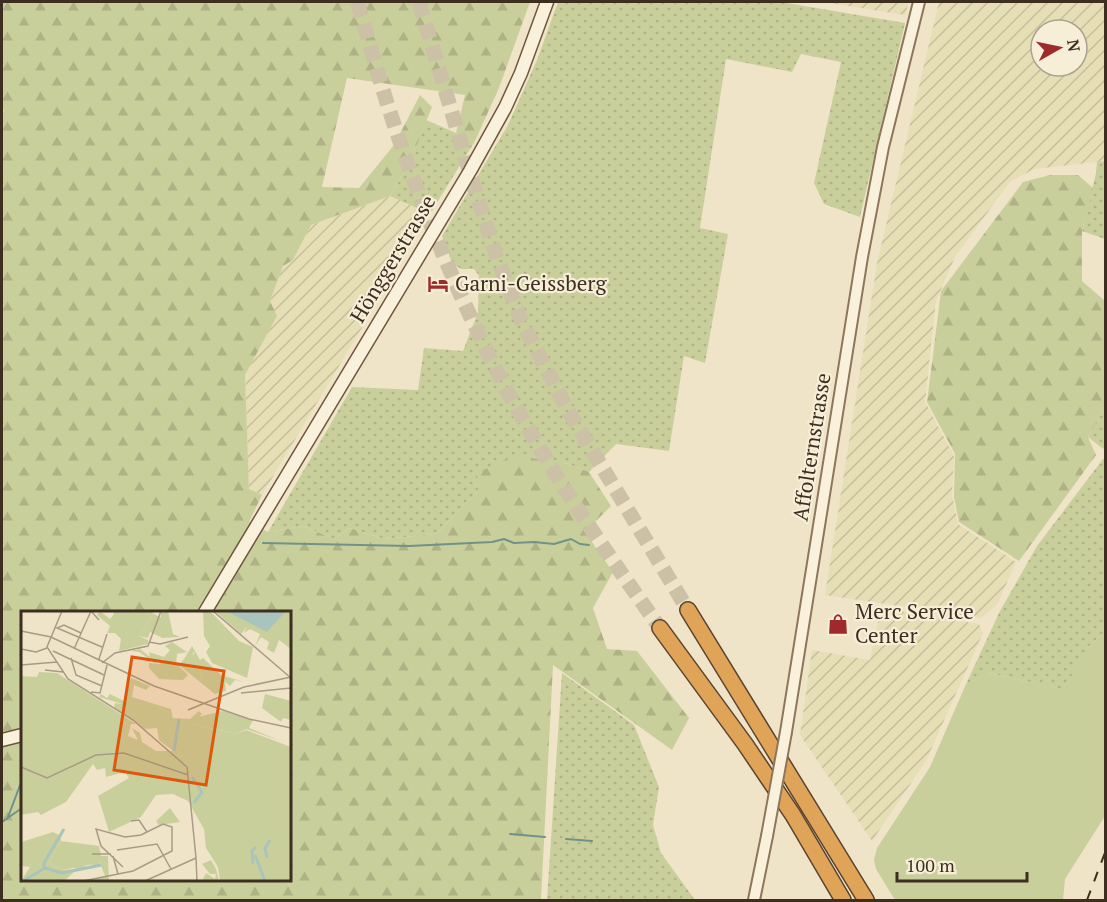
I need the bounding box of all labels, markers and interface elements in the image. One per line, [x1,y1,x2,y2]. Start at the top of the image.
north arrow [1029,18,1089,78]
text: N [1062,38,1086,53]
street label: Hönggerstrasse [343,189,441,328]
place label: Garni-Geissberg [455,269,607,297]
hotel icon: Garni-Geissberg [426,272,450,296]
street label: Affolternstrasse [785,371,837,523]
place label: Merc Service Center [855,597,974,649]
inset map [21,611,291,881]
shop icon: Merc Service Center [826,612,850,636]
scale bar [897,845,1028,883]
text: 100 m [906,853,955,877]

